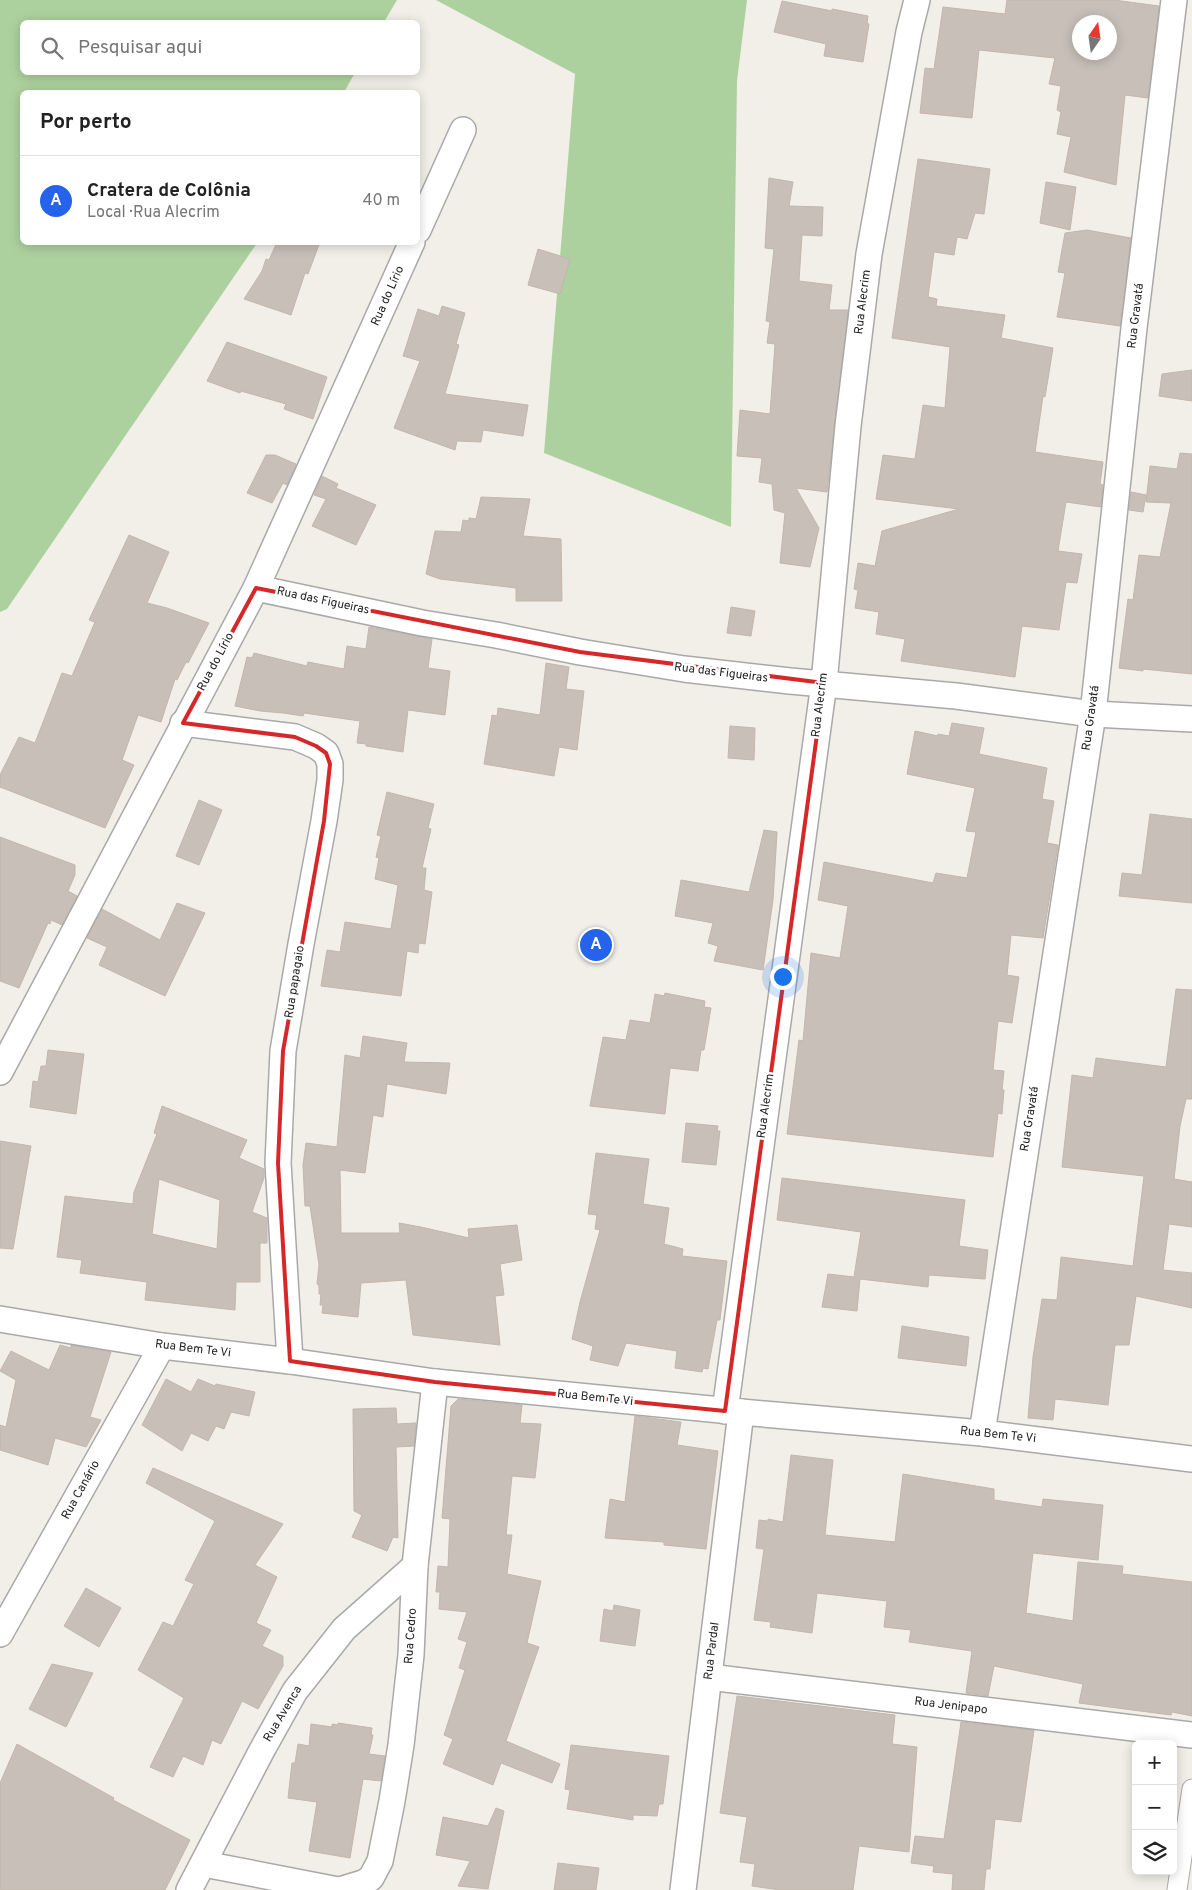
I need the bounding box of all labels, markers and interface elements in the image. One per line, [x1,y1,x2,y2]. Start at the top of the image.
north arrow [1072,15,1117,60]
search box [20,20,420,75]
icon: search [38,34,66,62]
text: Pesquisar aqui [78,36,202,60]
text: Por perto [40,109,132,136]
text: Cratera de Colônia [87,179,251,203]
text: A [50,191,62,211]
text: 40 m [362,191,400,211]
text: Local · Rua Alecrim [87,203,220,223]
street label: Rua do Lírio [368,263,408,329]
street label: Rua Alecrim [851,269,875,335]
street label: Rua Gravatá [1124,282,1148,350]
street label: Rua das Figueiras [275,583,371,619]
street label: Rua do Lírio [194,630,238,694]
street label: Rua das Figueiras [673,659,769,687]
street label: Rua Alecrim [808,672,832,738]
street label: Rua Gravatá [1079,684,1103,752]
pin: A [580,926,612,964]
street label: Rua papagaio [281,944,309,1020]
your location [770,964,796,990]
street label: Rua Alecrim [754,1073,778,1139]
street label: Rua Gravatá [1017,1085,1043,1153]
street label: Rua Bem Te Vi [154,1336,232,1362]
street label: Rua Bem Te Vi [556,1386,634,1410]
street label: Rua Bem Te Vi [959,1423,1037,1447]
street label: Rua Canário [58,1457,104,1522]
street label: Rua Cedro [401,1607,421,1665]
street label: Rua Pardal [701,1621,723,1681]
street label: Rua Avenca [260,1683,306,1745]
street label: Rua Jenipapo [913,1694,989,1718]
map controls [1132,1740,1177,1875]
button: + [1132,1740,1177,1785]
button: − [1132,1785,1177,1830]
button: layers [1132,1830,1177,1875]

